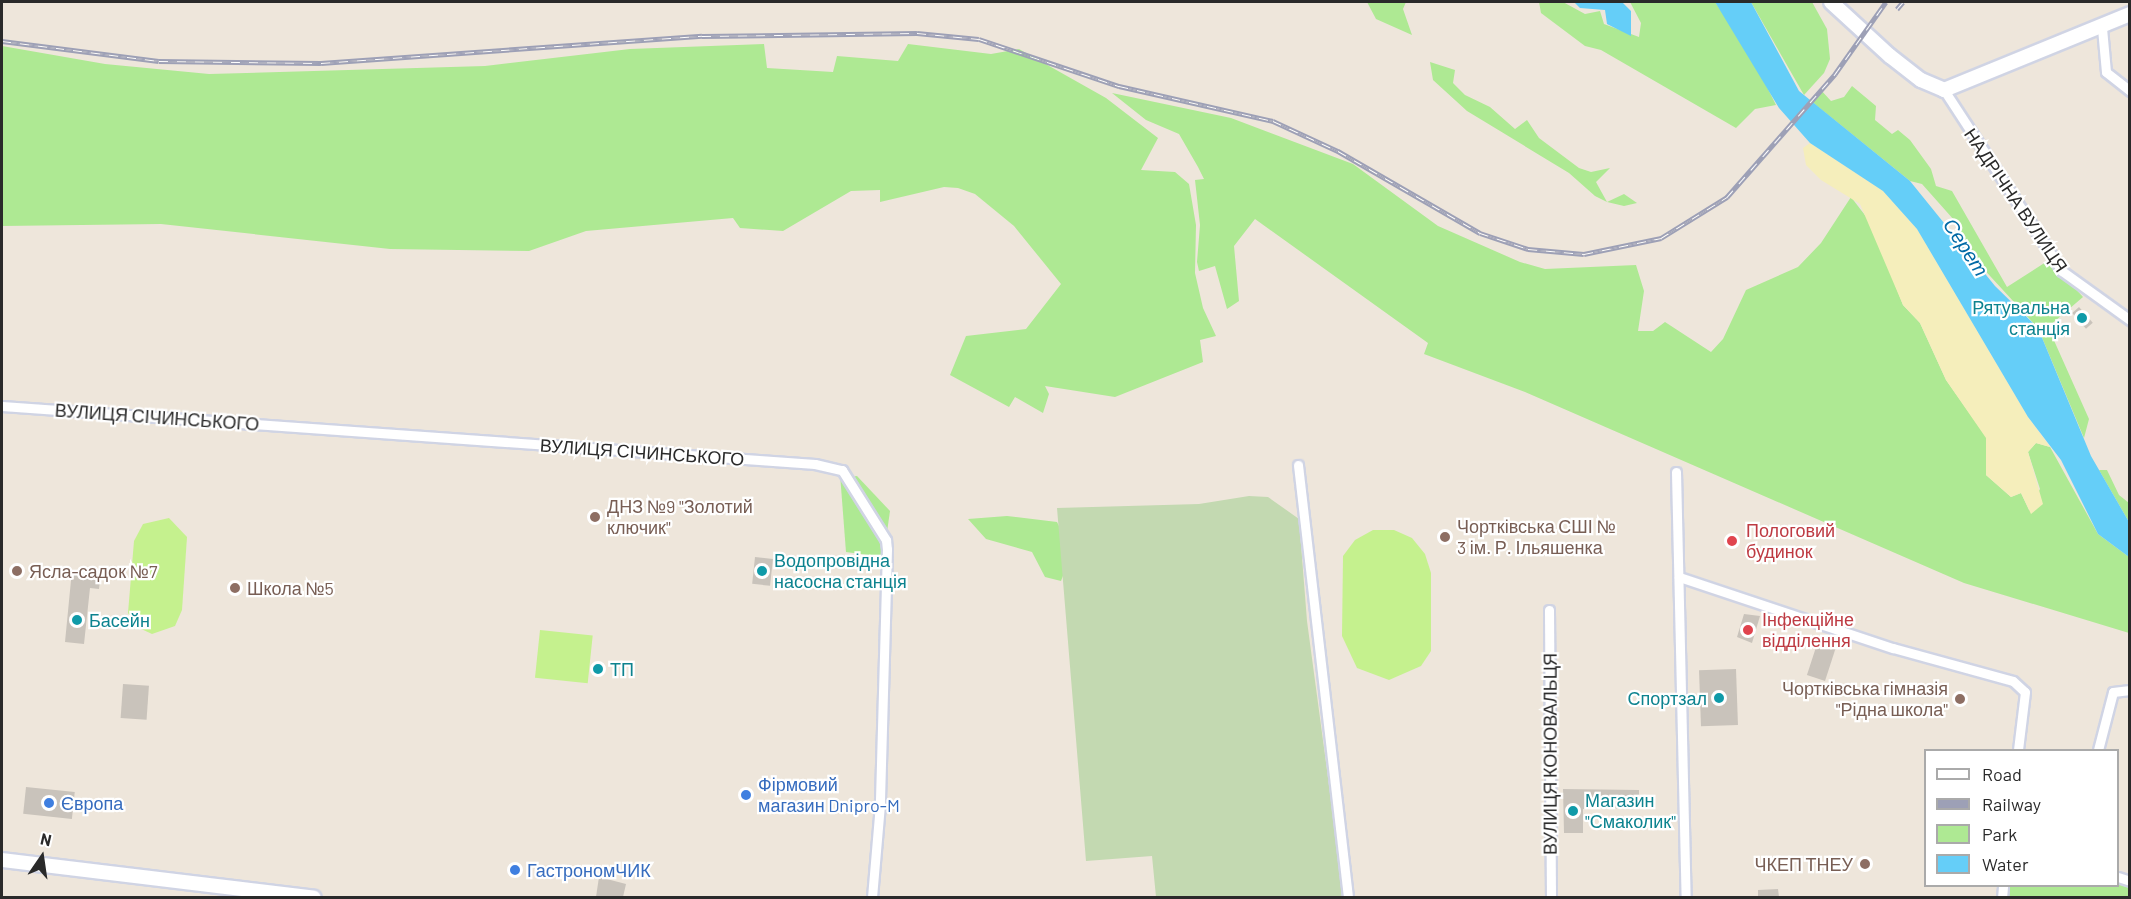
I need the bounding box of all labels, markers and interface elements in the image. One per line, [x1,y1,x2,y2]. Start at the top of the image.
street label: НАДРІЧНА ВУЛИЦЯ [1960,124,2072,276]
water label: Серет [1938,214,1994,280]
place label: Рятувальна станція [1972,297,2070,340]
marker: Рятувальна станція [2075,311,2089,325]
street label: ВУЛИЦЯ СІЧИНСЬКОГО [54,399,260,435]
street label: ВУЛИЦЯ СІЧИНСЬКОГО [539,434,745,470]
place label: ДНЗ №9 "Золотий ключик" [607,496,753,538]
marker: ДНЗ №9 "Золотий ключик" [588,510,602,524]
place label: Чортківська СШІ № 3 ім. Р. Ільяшенка [1457,516,1616,558]
place label: Пологовий будинок [1746,520,1835,562]
marker: Чортківська СШІ № 3 ім. Р. Ільяшенка [1438,530,1452,544]
marker: Пологовий будинок [1723,532,1741,550]
place label: Водопровідна насосна станція [774,550,907,592]
place label: Ясла-садок №7 [29,560,157,582]
marker: Ясла-садок №7 [10,564,24,578]
marker: Водопровідна насосна станція [755,564,769,578]
place label: Школа №5 [247,577,334,599]
marker: Школа №5 [228,581,242,595]
place label: Басейн [89,609,150,631]
place label: Інфекційне відділення [1762,609,1854,652]
marker: Басейн [70,613,84,627]
marker: Інфекційне відділення [1739,621,1757,639]
street label: ВУЛИЦЯ КОНОВАЛЬЦЯ [1539,653,1561,855]
place label: ТП [610,658,634,680]
marker: ТП [591,662,605,676]
place label: Чортківська гімназія "Рідна школа" [1782,678,1948,720]
place label: Спортзал [1628,687,1707,709]
marker: Спортзал [1712,691,1726,705]
marker: Чортківська гімназія "Рідна школа" [1953,692,1967,706]
legend [1924,749,2119,887]
text: Road [1982,763,2022,785]
place label: Фірмовий магазин Dnipro-M [758,774,900,816]
marker: Фірмовий магазин Dnipro-M [739,788,753,802]
place label: Магазин "Смаколик" [1585,790,1676,832]
place label: Європа [61,792,123,814]
text: Railway [1982,793,2041,815]
marker: Європа [42,796,56,810]
marker: Магазин "Смаколик" [1566,804,1580,818]
text: Park [1982,823,2017,845]
north arrow [12,827,72,887]
text: N [39,829,53,849]
place label: ЧКЕП ТНЕУ [1755,853,1853,875]
text: Water [1982,853,2029,875]
marker: ЧКЕП ТНЕУ [1858,857,1872,871]
place label: ГастрономЧИК [527,859,651,881]
marker: ГастрономЧИК [508,863,522,877]

